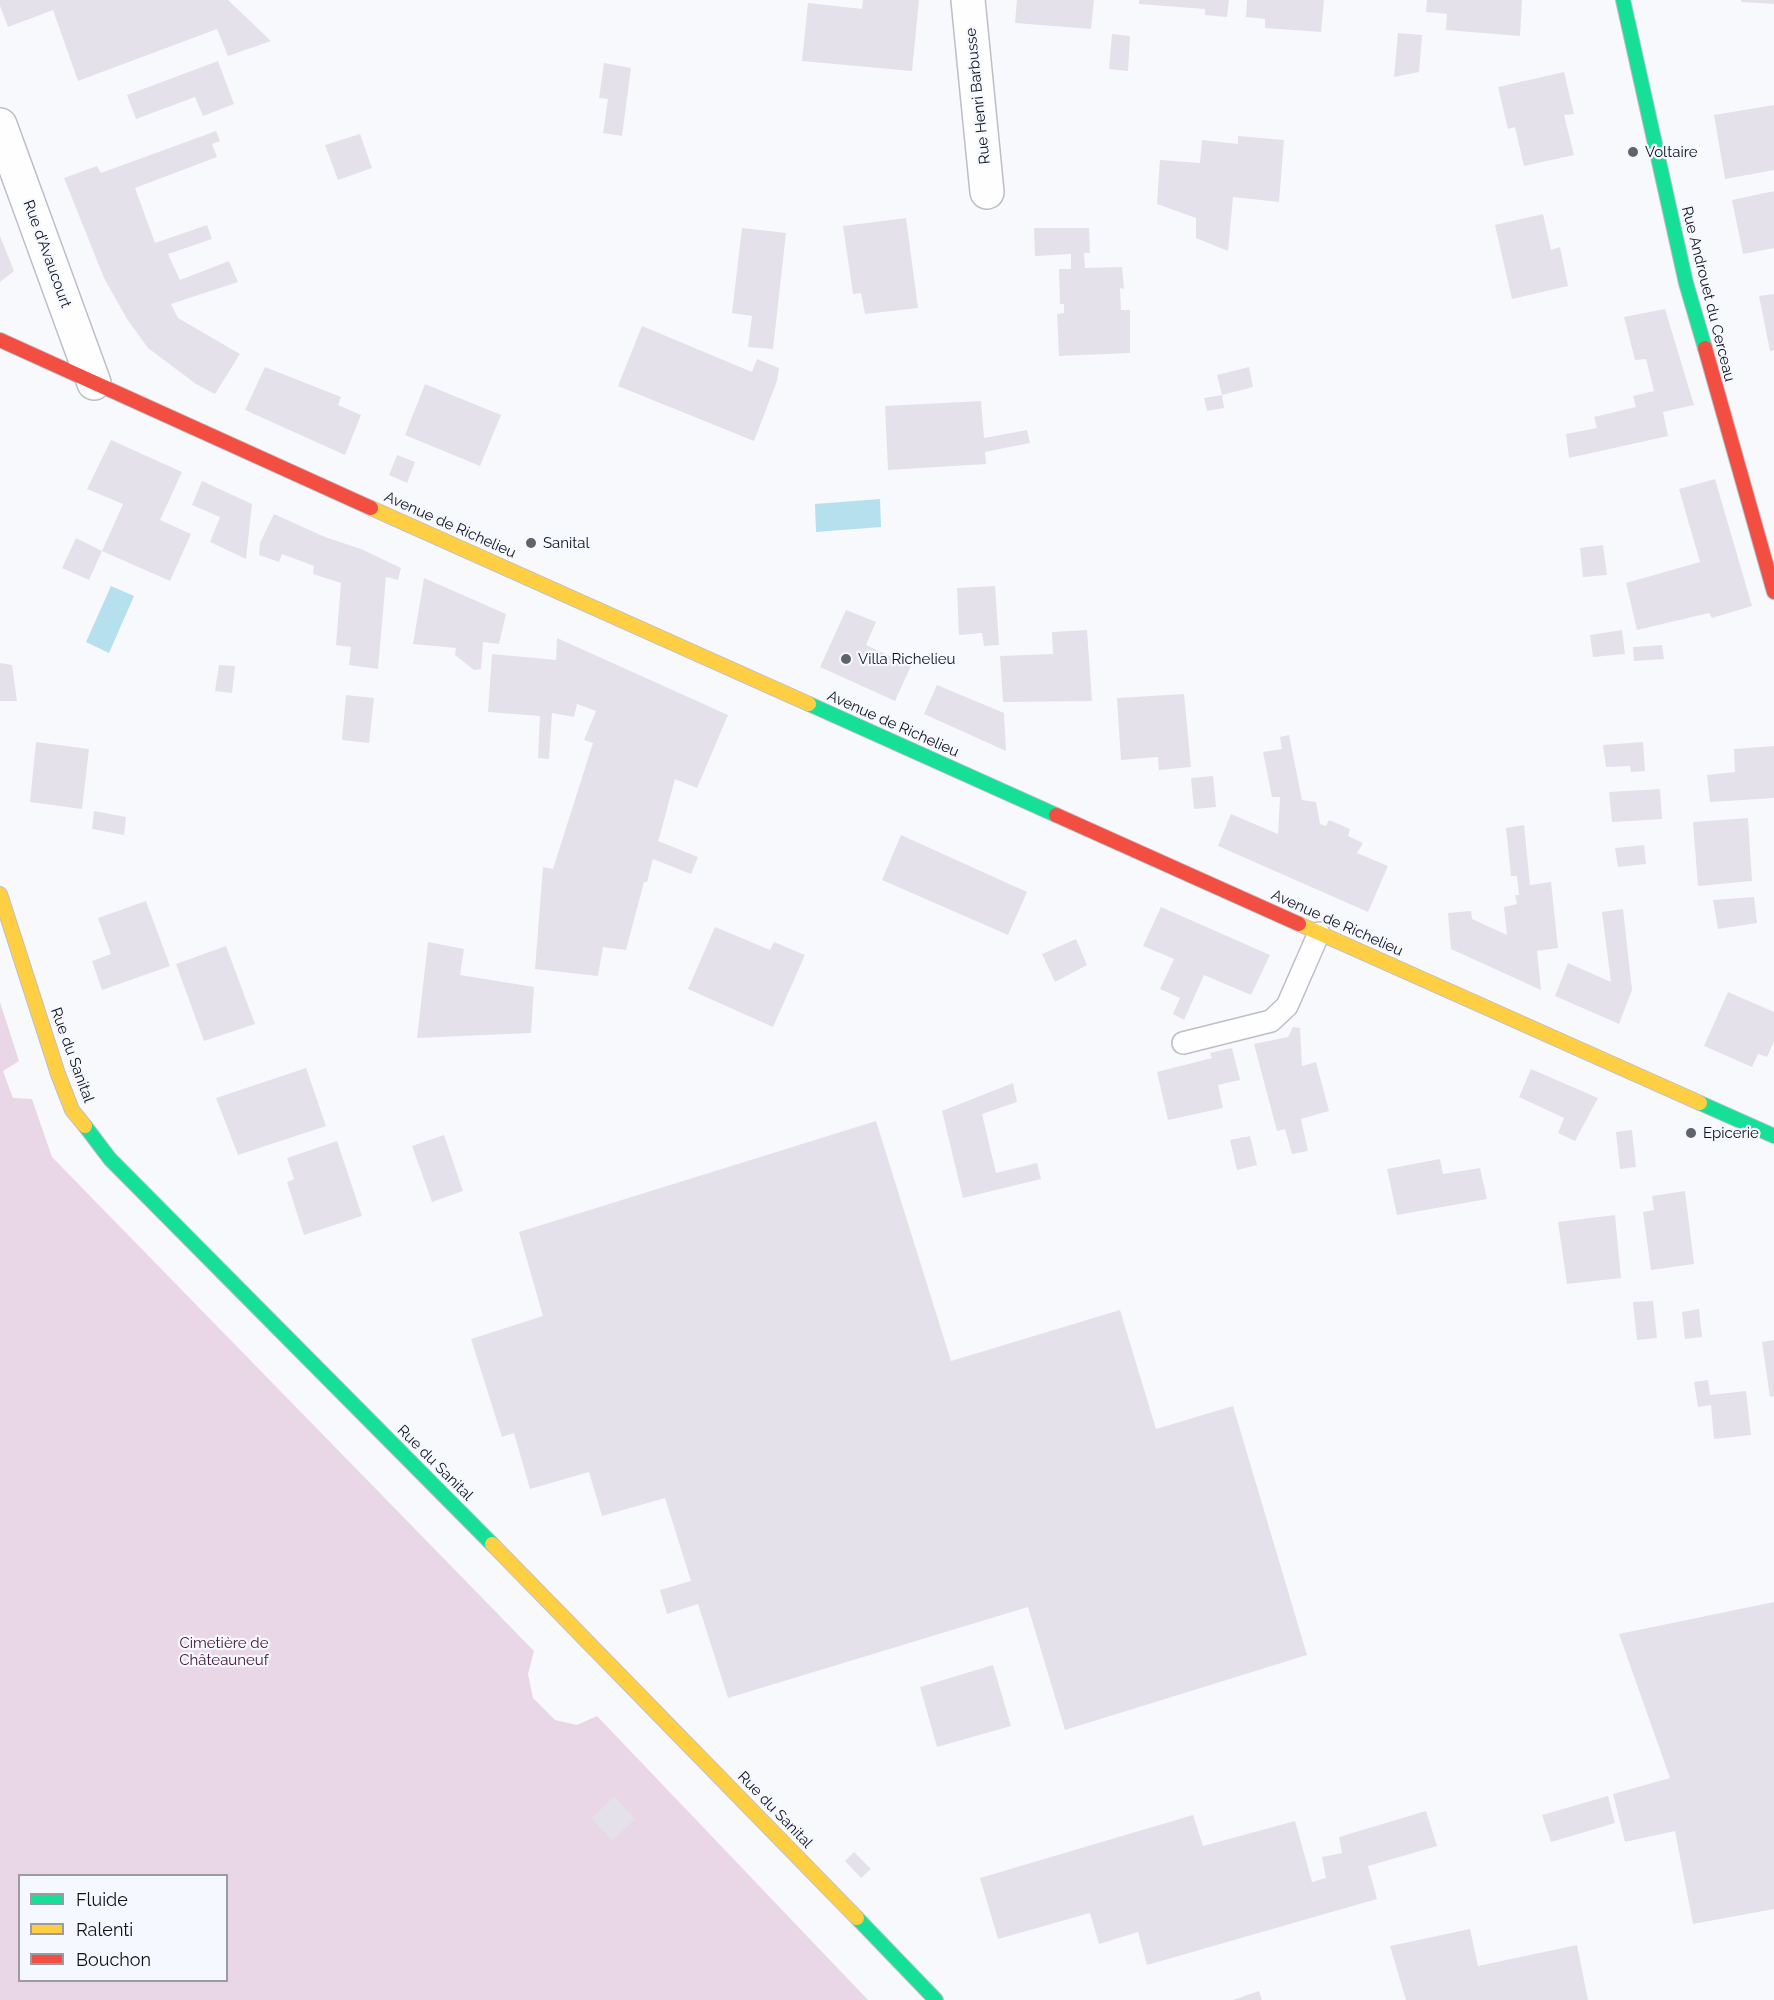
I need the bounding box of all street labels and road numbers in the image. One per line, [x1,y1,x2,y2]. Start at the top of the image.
street label: Rue Henri Barbusse [962,27,994,165]
street label: Rue d'Avaucourt [19,198,75,310]
street label: Rue Androuet du Cerceau [1677,204,1739,384]
street label: Avenue de Richelieu [381,488,519,562]
street label: Avenue de Richelieu [824,687,962,761]
street label: Avenue de Richelieu [1268,886,1406,960]
street label: Rue du Sanital [46,1005,98,1105]
street label: Rue du Sanital [393,1421,477,1505]
street label: Rue du Sanital [734,1768,816,1852]

